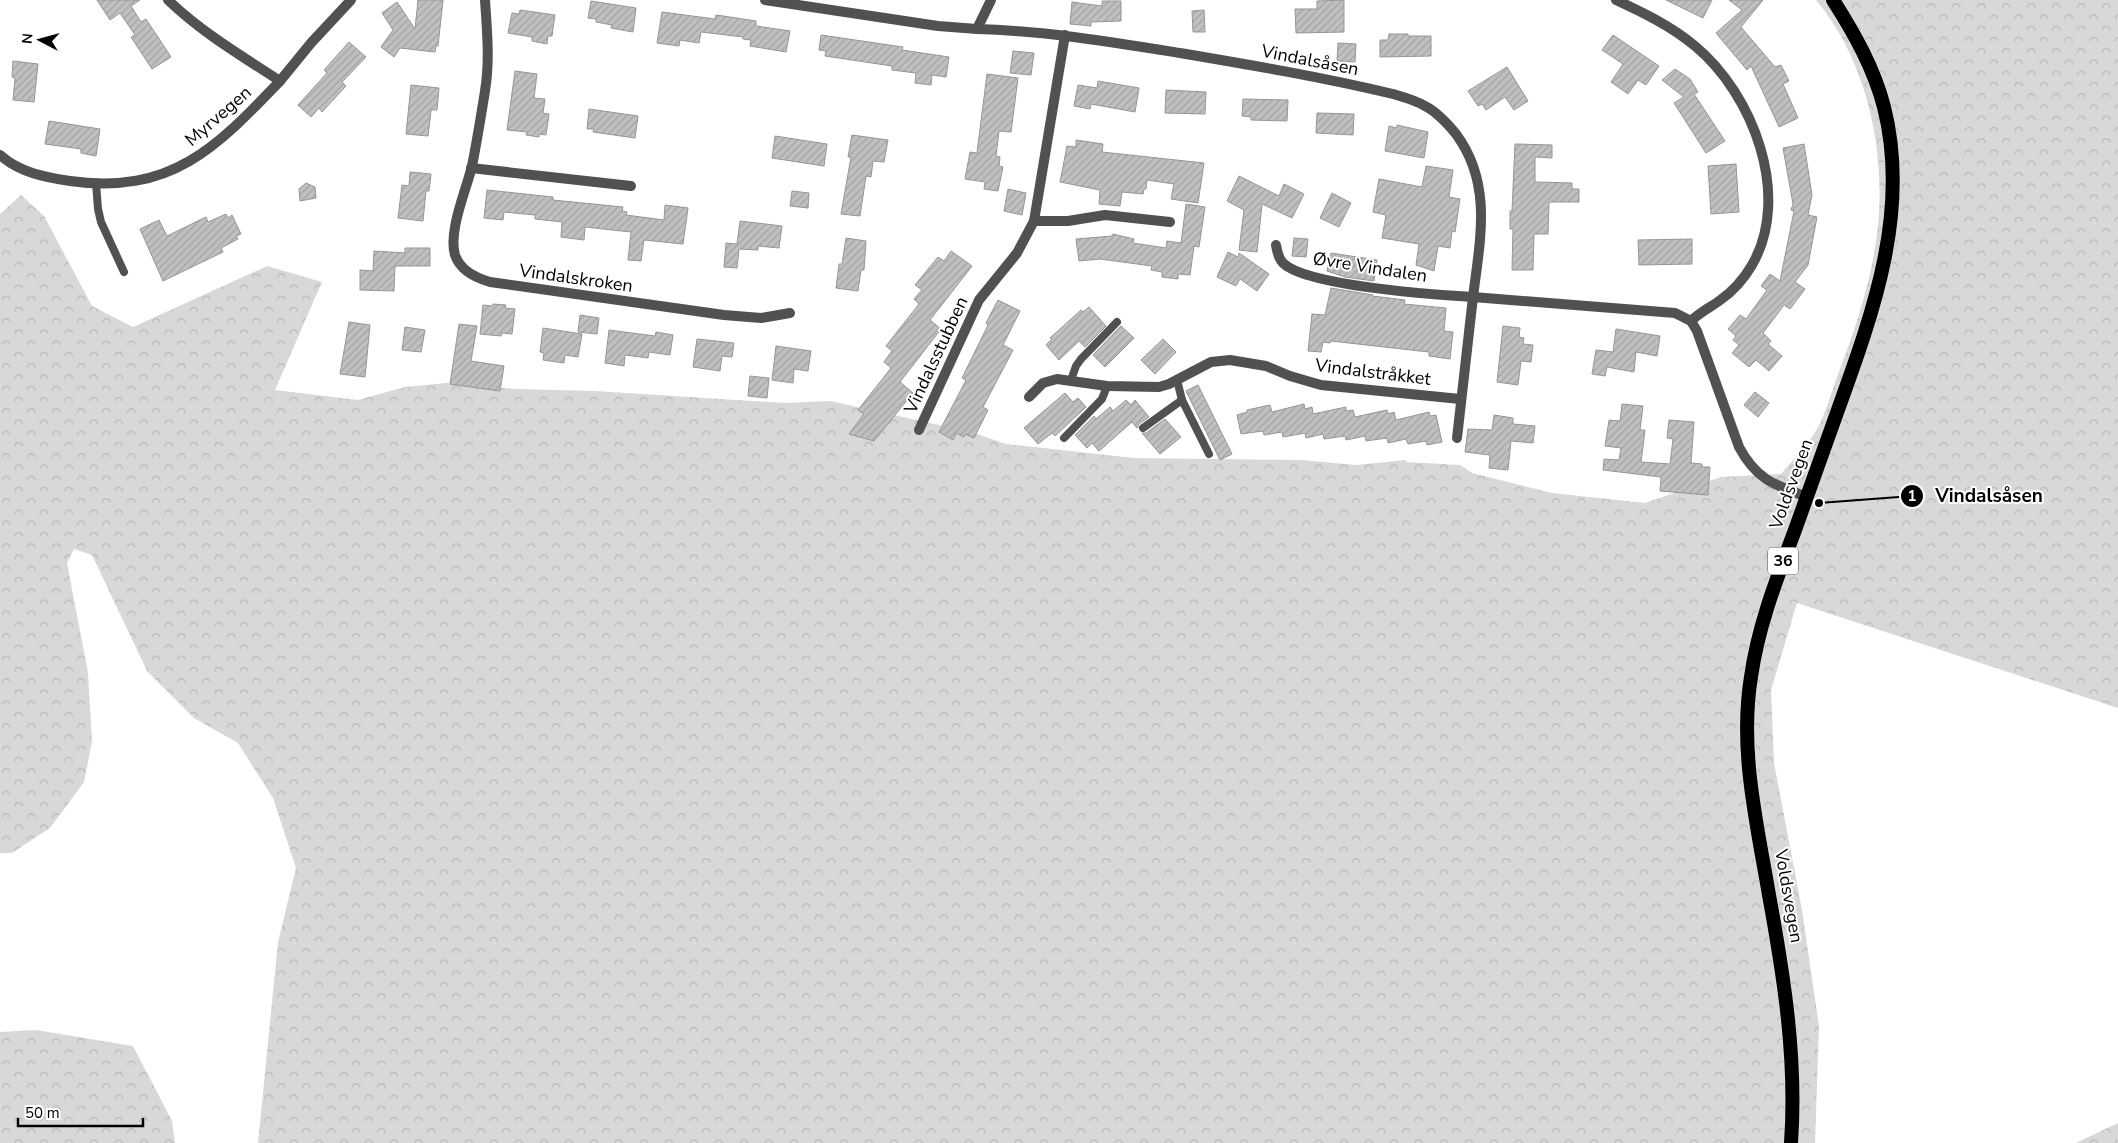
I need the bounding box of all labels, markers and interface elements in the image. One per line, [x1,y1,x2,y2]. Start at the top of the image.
north arrow [15,15,65,65]
text: N [18,32,38,45]
street label: Vindalsåsen [1258,39,1361,81]
street label: Myrvegen [180,80,256,152]
street label: Øvre Vindalen [1311,246,1429,288]
street label: Vindalskroken [517,258,634,298]
street label: Vindalsstubben [898,293,974,418]
street label: Vindalstråkket [1313,353,1433,391]
street label: Voldsvegen [1763,435,1818,534]
callout: Vindalsåsen [1900,479,2052,513]
text: Vindalsåsen [1934,483,2043,509]
text: 1 [1907,486,1917,506]
road number: 36 [1768,548,1798,574]
street label: Voldsvegen [1769,846,1809,945]
scale bar [18,1096,142,1128]
text: 50 m [25,1103,60,1123]

